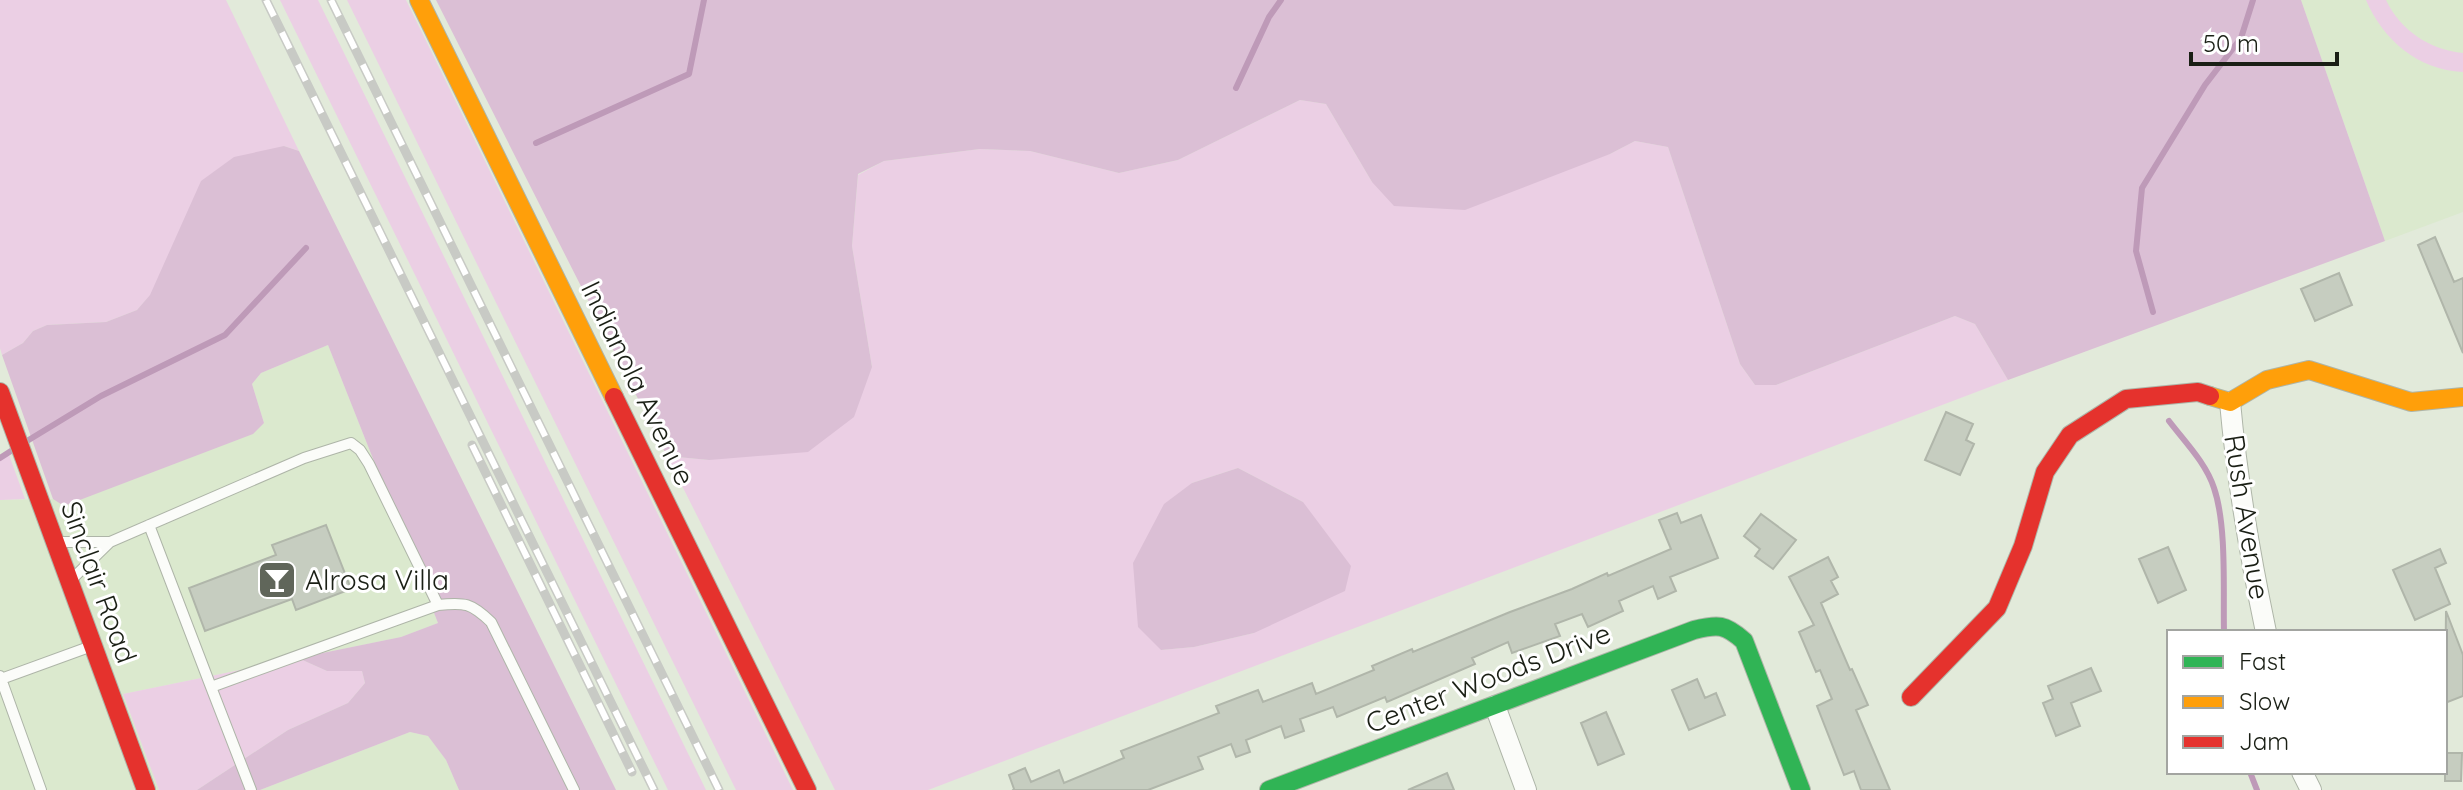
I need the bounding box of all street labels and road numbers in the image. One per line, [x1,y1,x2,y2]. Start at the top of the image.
street label: Indianola Avenue [574,275,703,491]
street label: Rush Avenue [2217,432,2278,602]
street label: Sinclair Road [54,496,145,668]
street label: Center Woods Drive [1360,615,1615,740]

